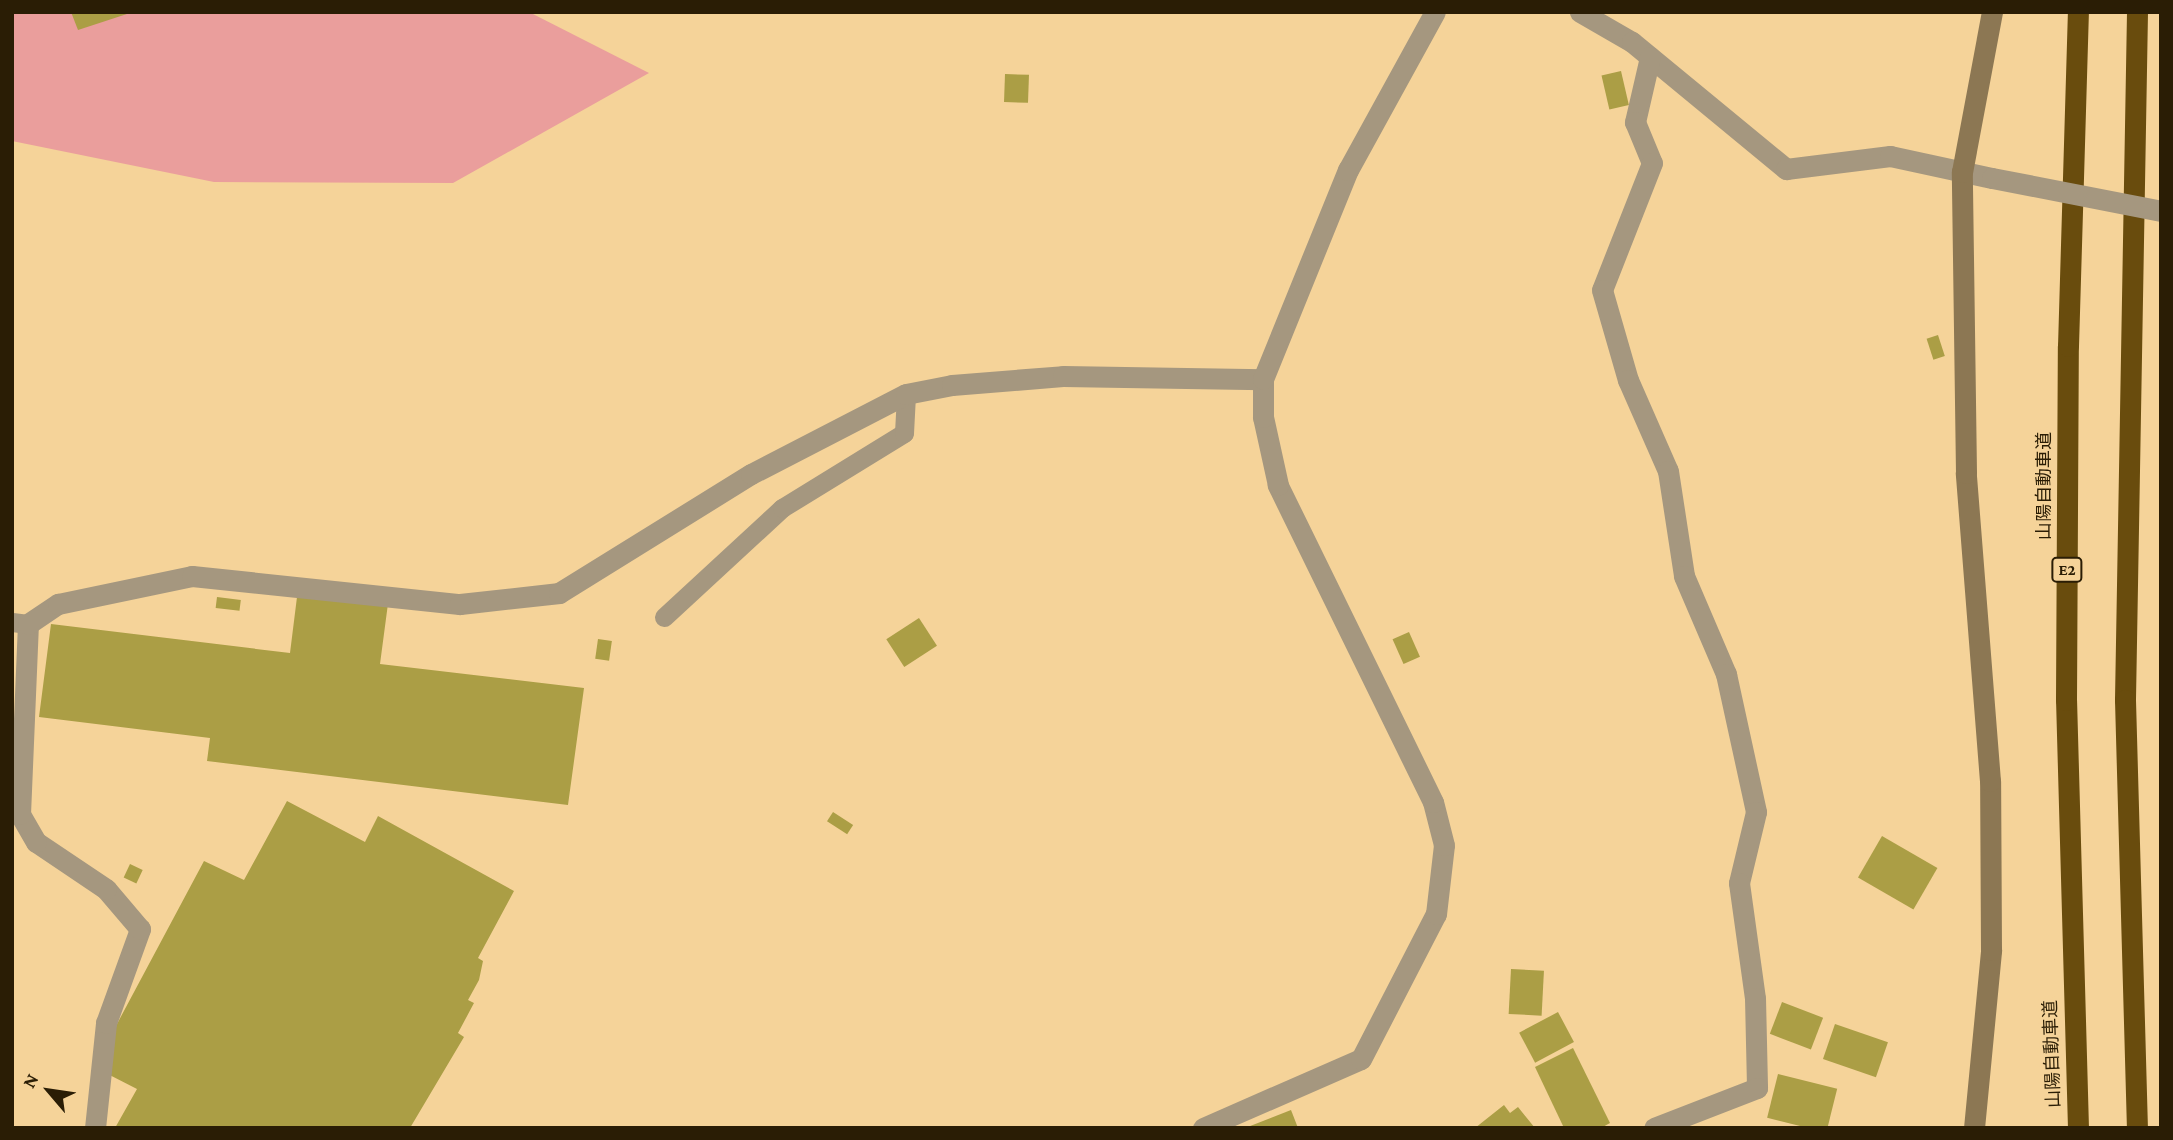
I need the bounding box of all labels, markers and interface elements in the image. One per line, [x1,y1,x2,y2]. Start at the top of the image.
street label: 山陽自動車道 [2033,432,2055,540]
road number: E2 [2051,558,2083,582]
street label: 山陽自動車道 [2039,1000,2065,1108]
north arrow [14,1056,84,1126]
text: N [18,1070,43,1091]

